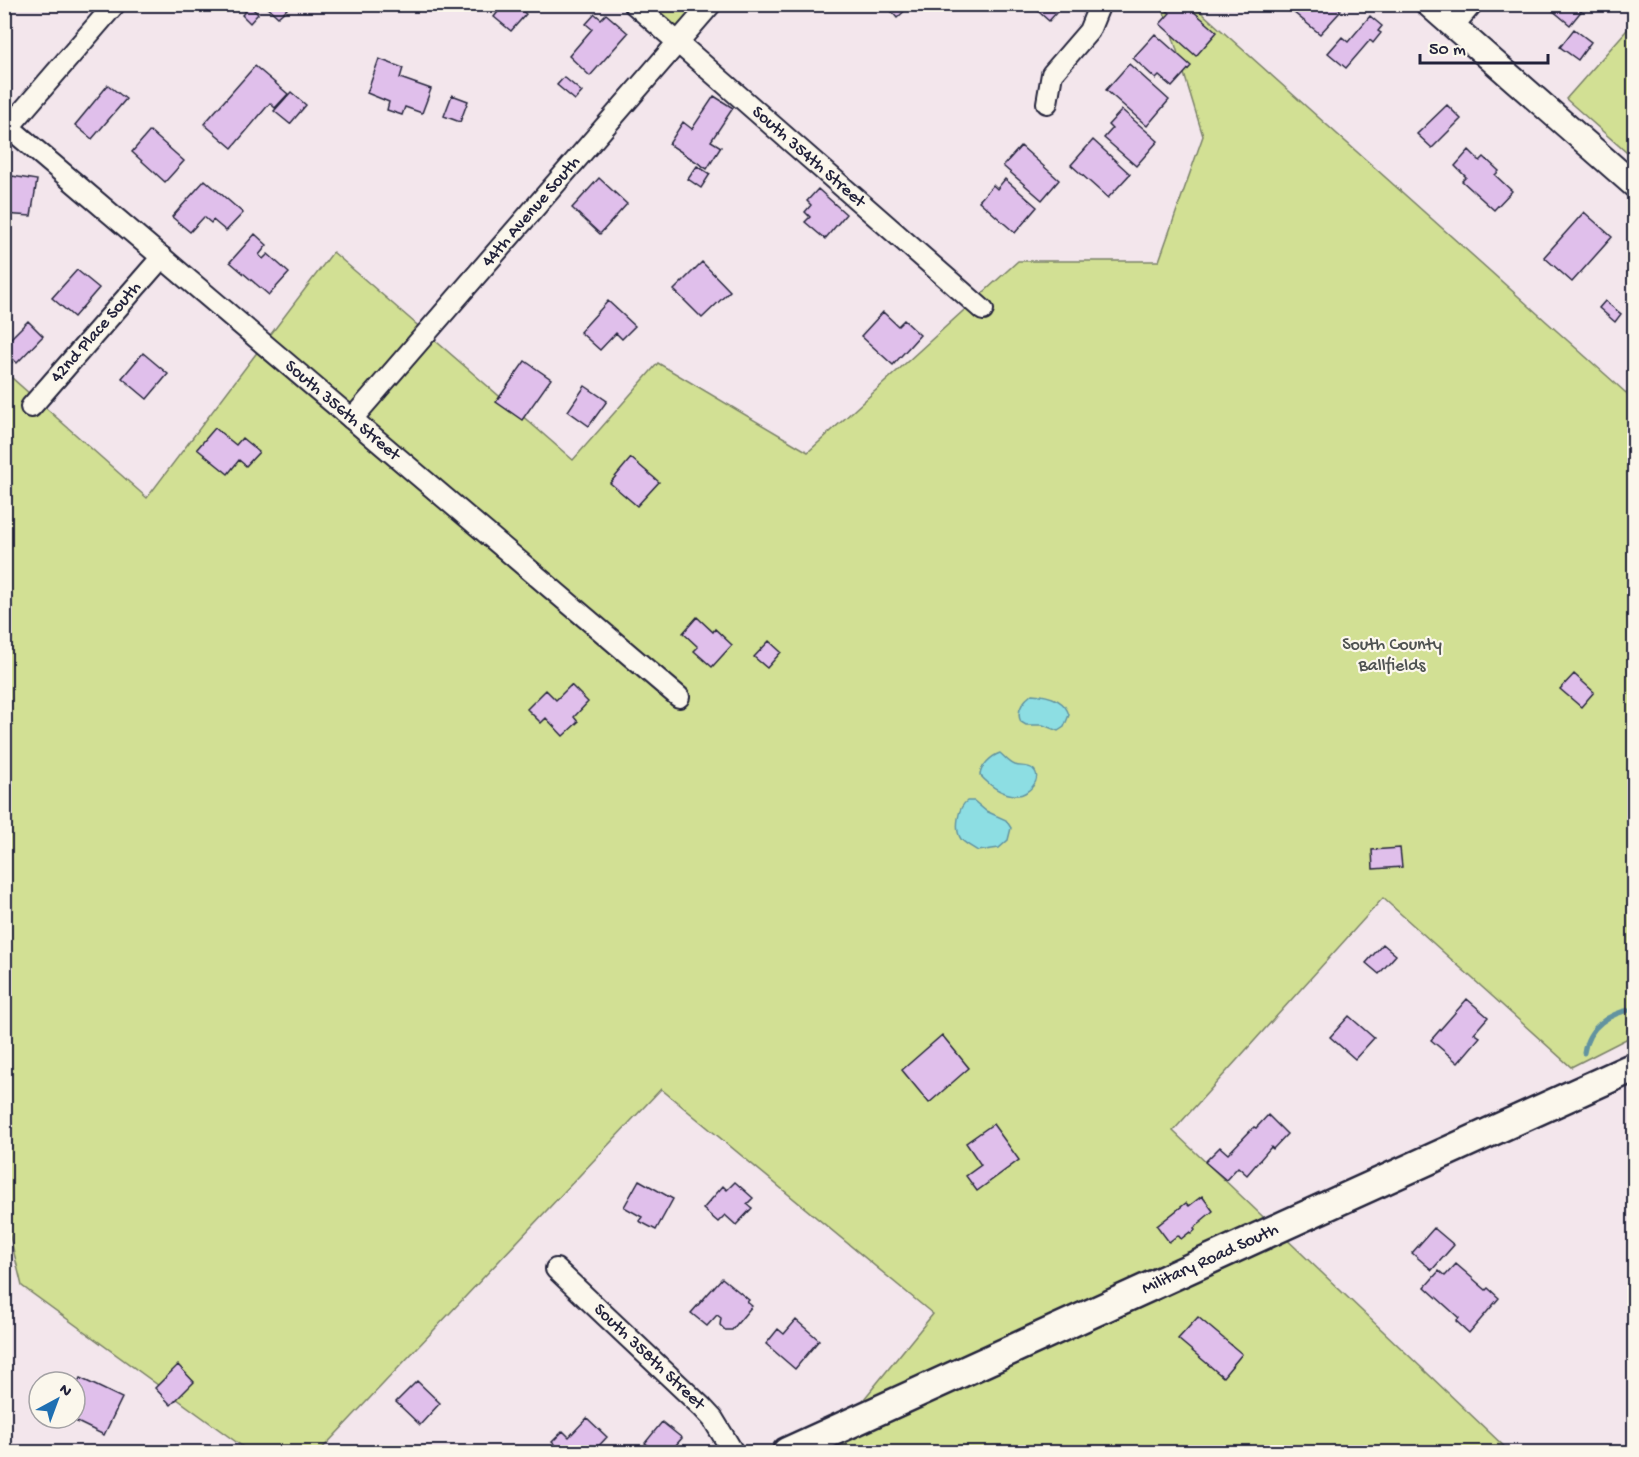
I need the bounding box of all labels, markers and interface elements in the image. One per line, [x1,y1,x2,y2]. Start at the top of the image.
scale bar [1420,27,1548,65]
text: 50 m [1429,40,1466,61]
street label: South 354th Street [747,102,871,213]
street label: 44th Avenue South [478,152,585,272]
street label: 42nd Place South [46,277,146,387]
street label: South 356th Street [280,356,405,467]
park label: South County Ballfields [1342,635,1442,677]
street label: Military Road South [1138,1219,1282,1299]
street label: South 358th Street [589,1299,710,1416]
north arrow [27,1370,87,1430]
text: N [54,1381,75,1402]

